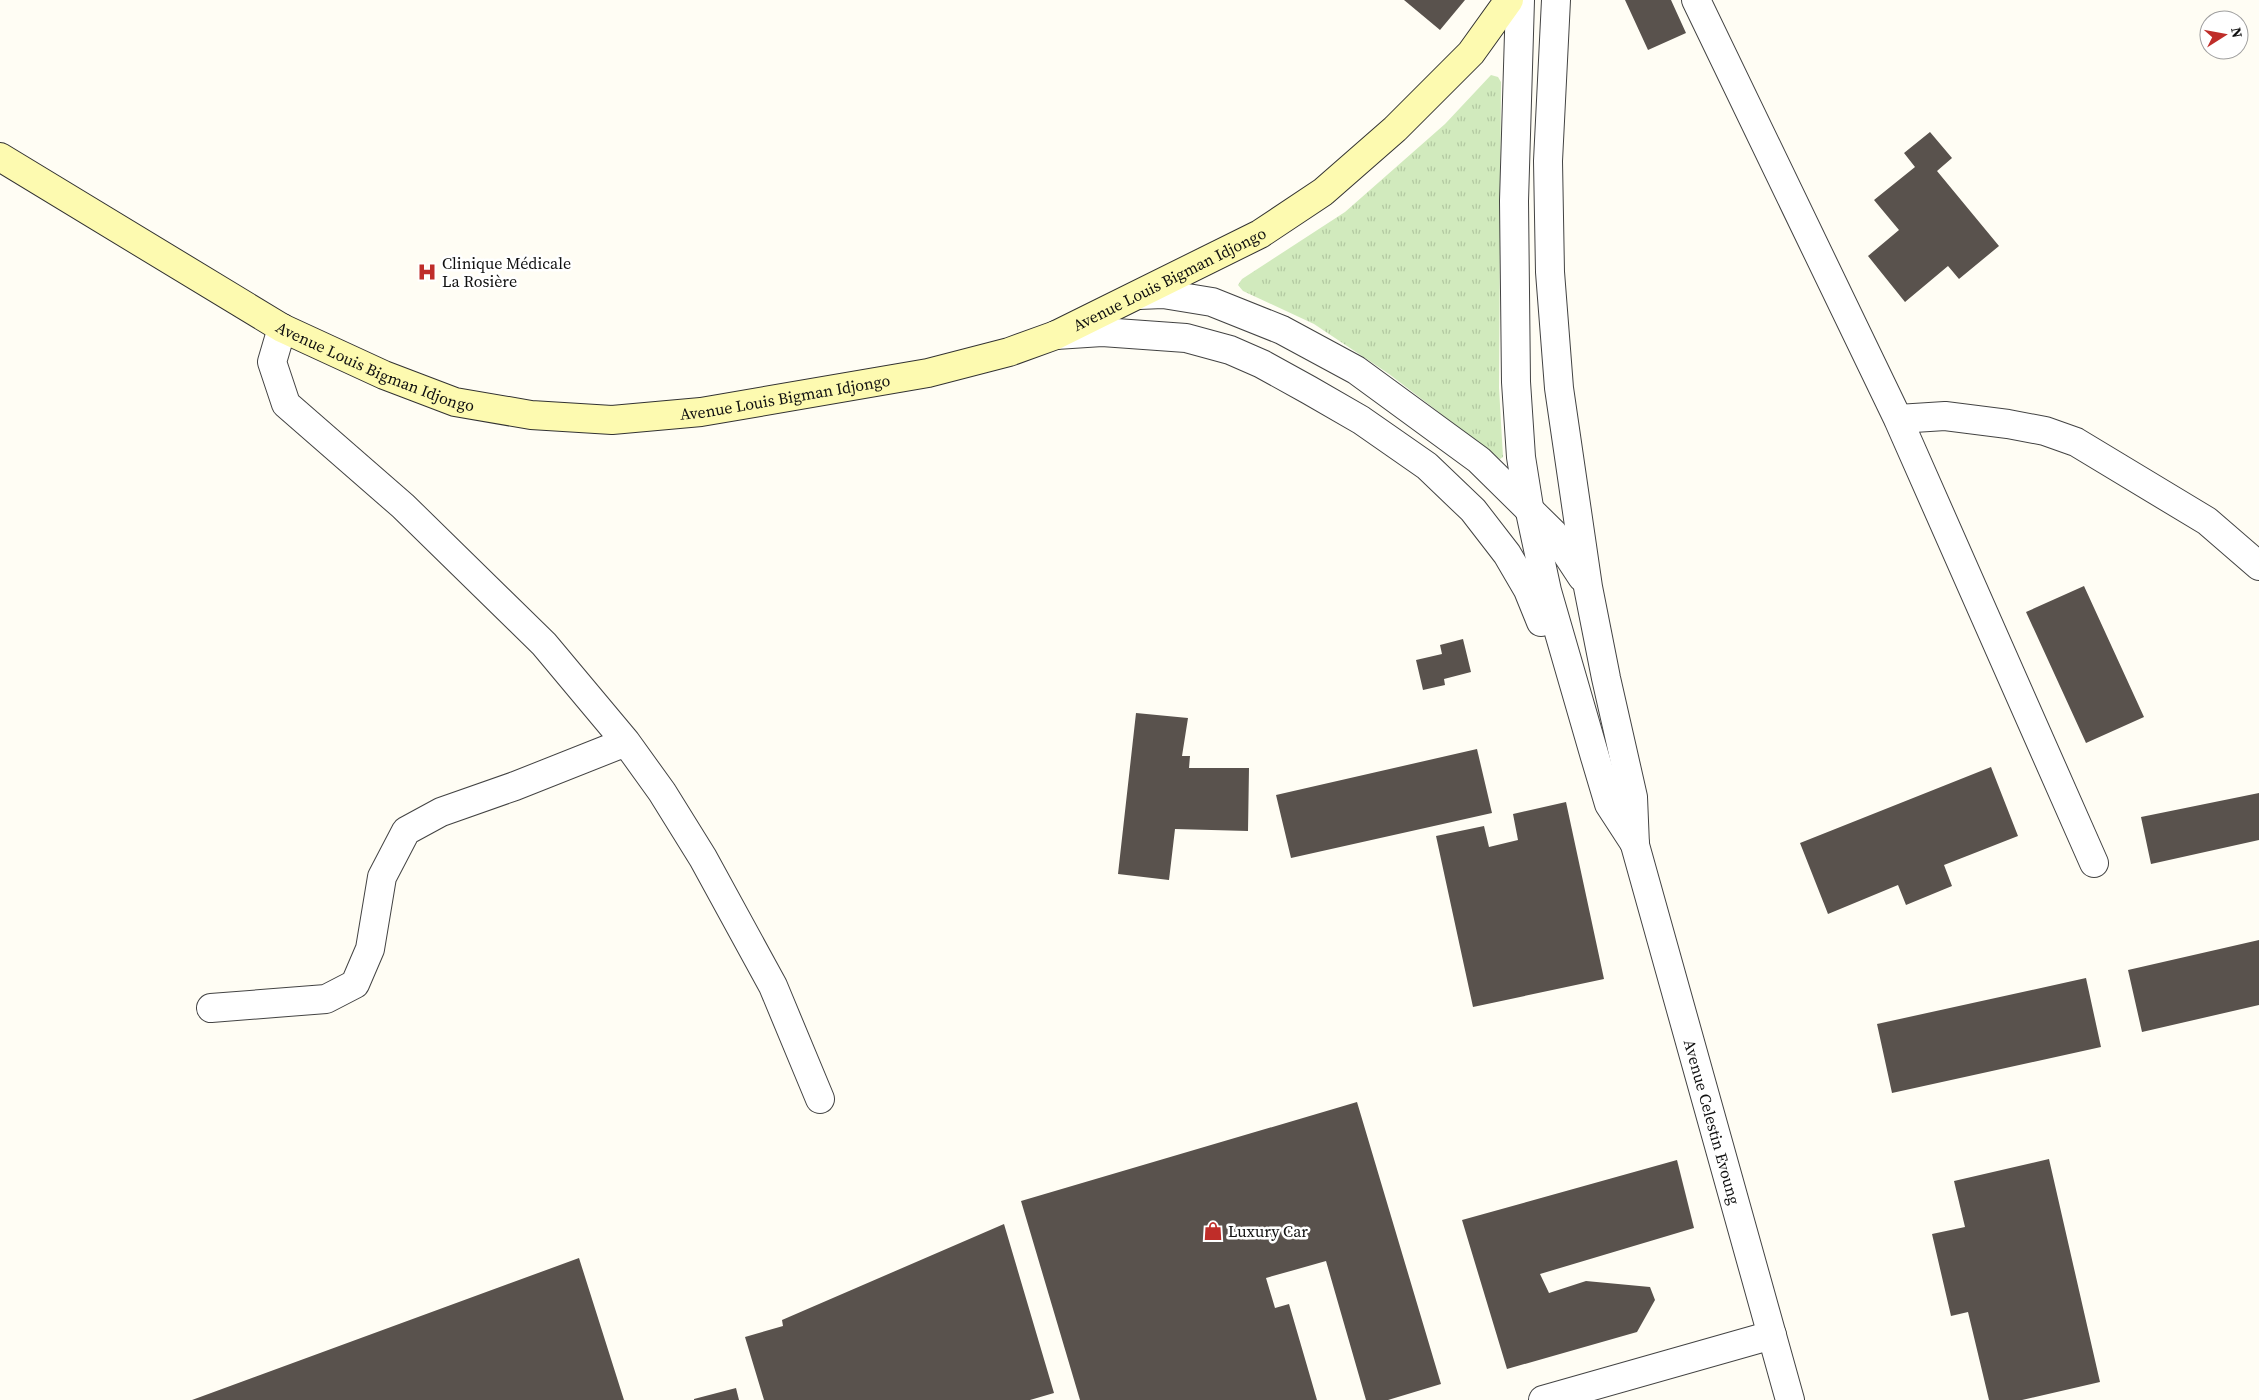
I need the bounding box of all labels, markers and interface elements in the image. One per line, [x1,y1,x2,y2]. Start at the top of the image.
north arrow [2199,10,2249,60]
text: N [2226,26,2248,39]
street label: Avenue Louis Bigman Idjongo [1069,222,1271,336]
place label: Clinique Médicale La Rosière [442,252,571,292]
hospital icon: Clinique Médicale La Rosière [416,261,438,283]
street label: Avenue Louis Bigman Idjongo [272,316,476,416]
street label: Avenue Louis Bigman Idjongo [679,369,892,425]
street label: Avenue Celestin Evoung [1679,1037,1746,1207]
shop icon: Luxury Car [1202,1220,1224,1242]
place label: Luxury Car [1228,1220,1308,1242]

